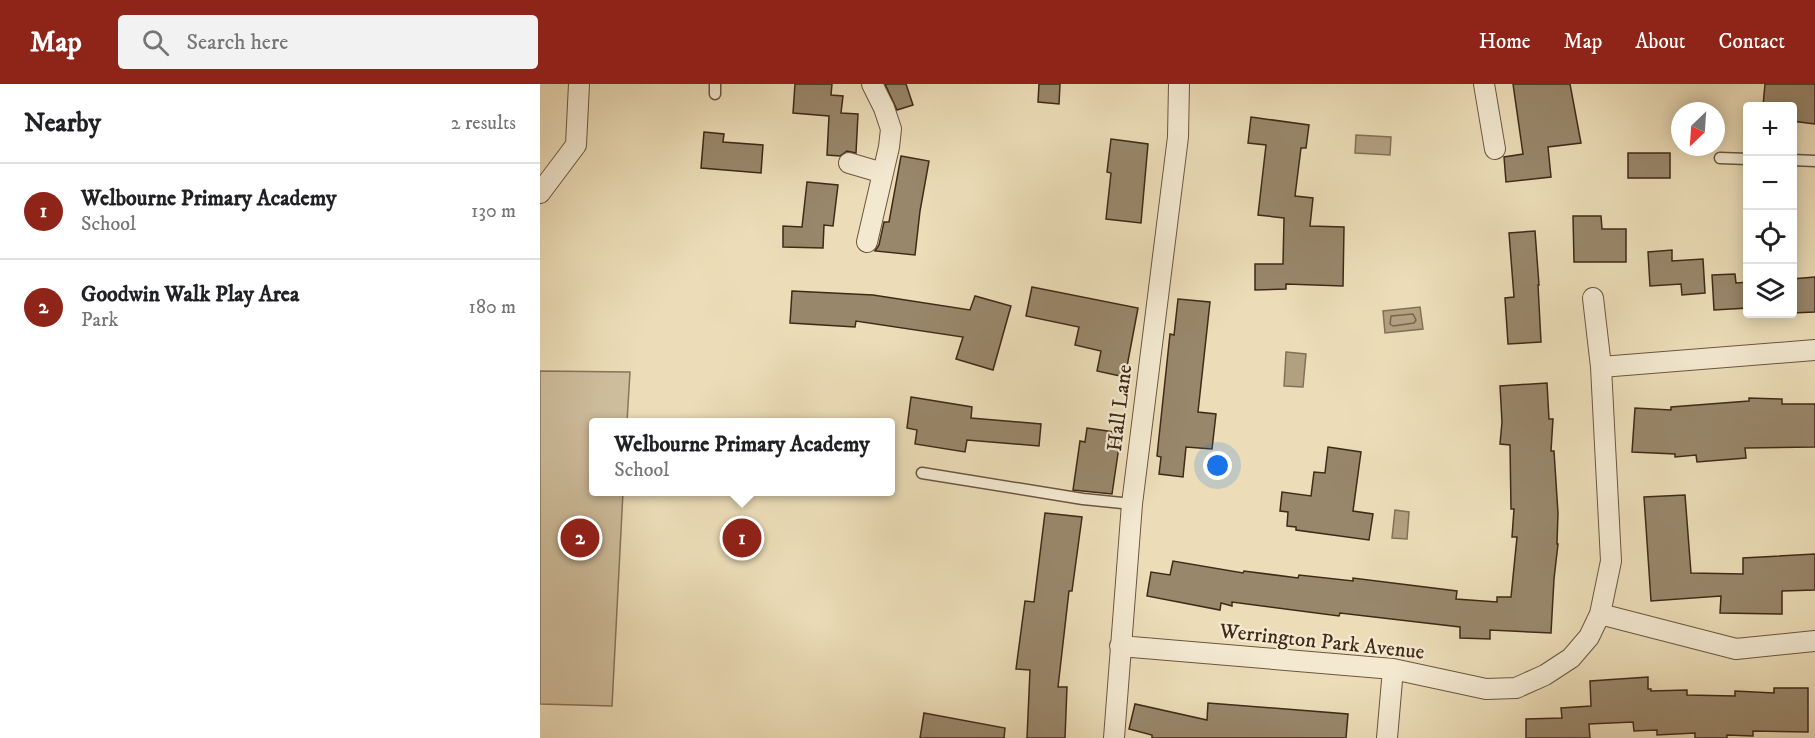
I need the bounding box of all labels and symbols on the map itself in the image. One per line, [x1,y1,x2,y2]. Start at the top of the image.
north arrow [1671,102,1725,156]
street label: Hall Lane [1102,363,1138,453]
your location [1203,451,1232,480]
pin: 2 [560,516,600,560]
pin: 1 [722,516,762,560]
street label: Werrington Park Avenue [1217,618,1426,666]

